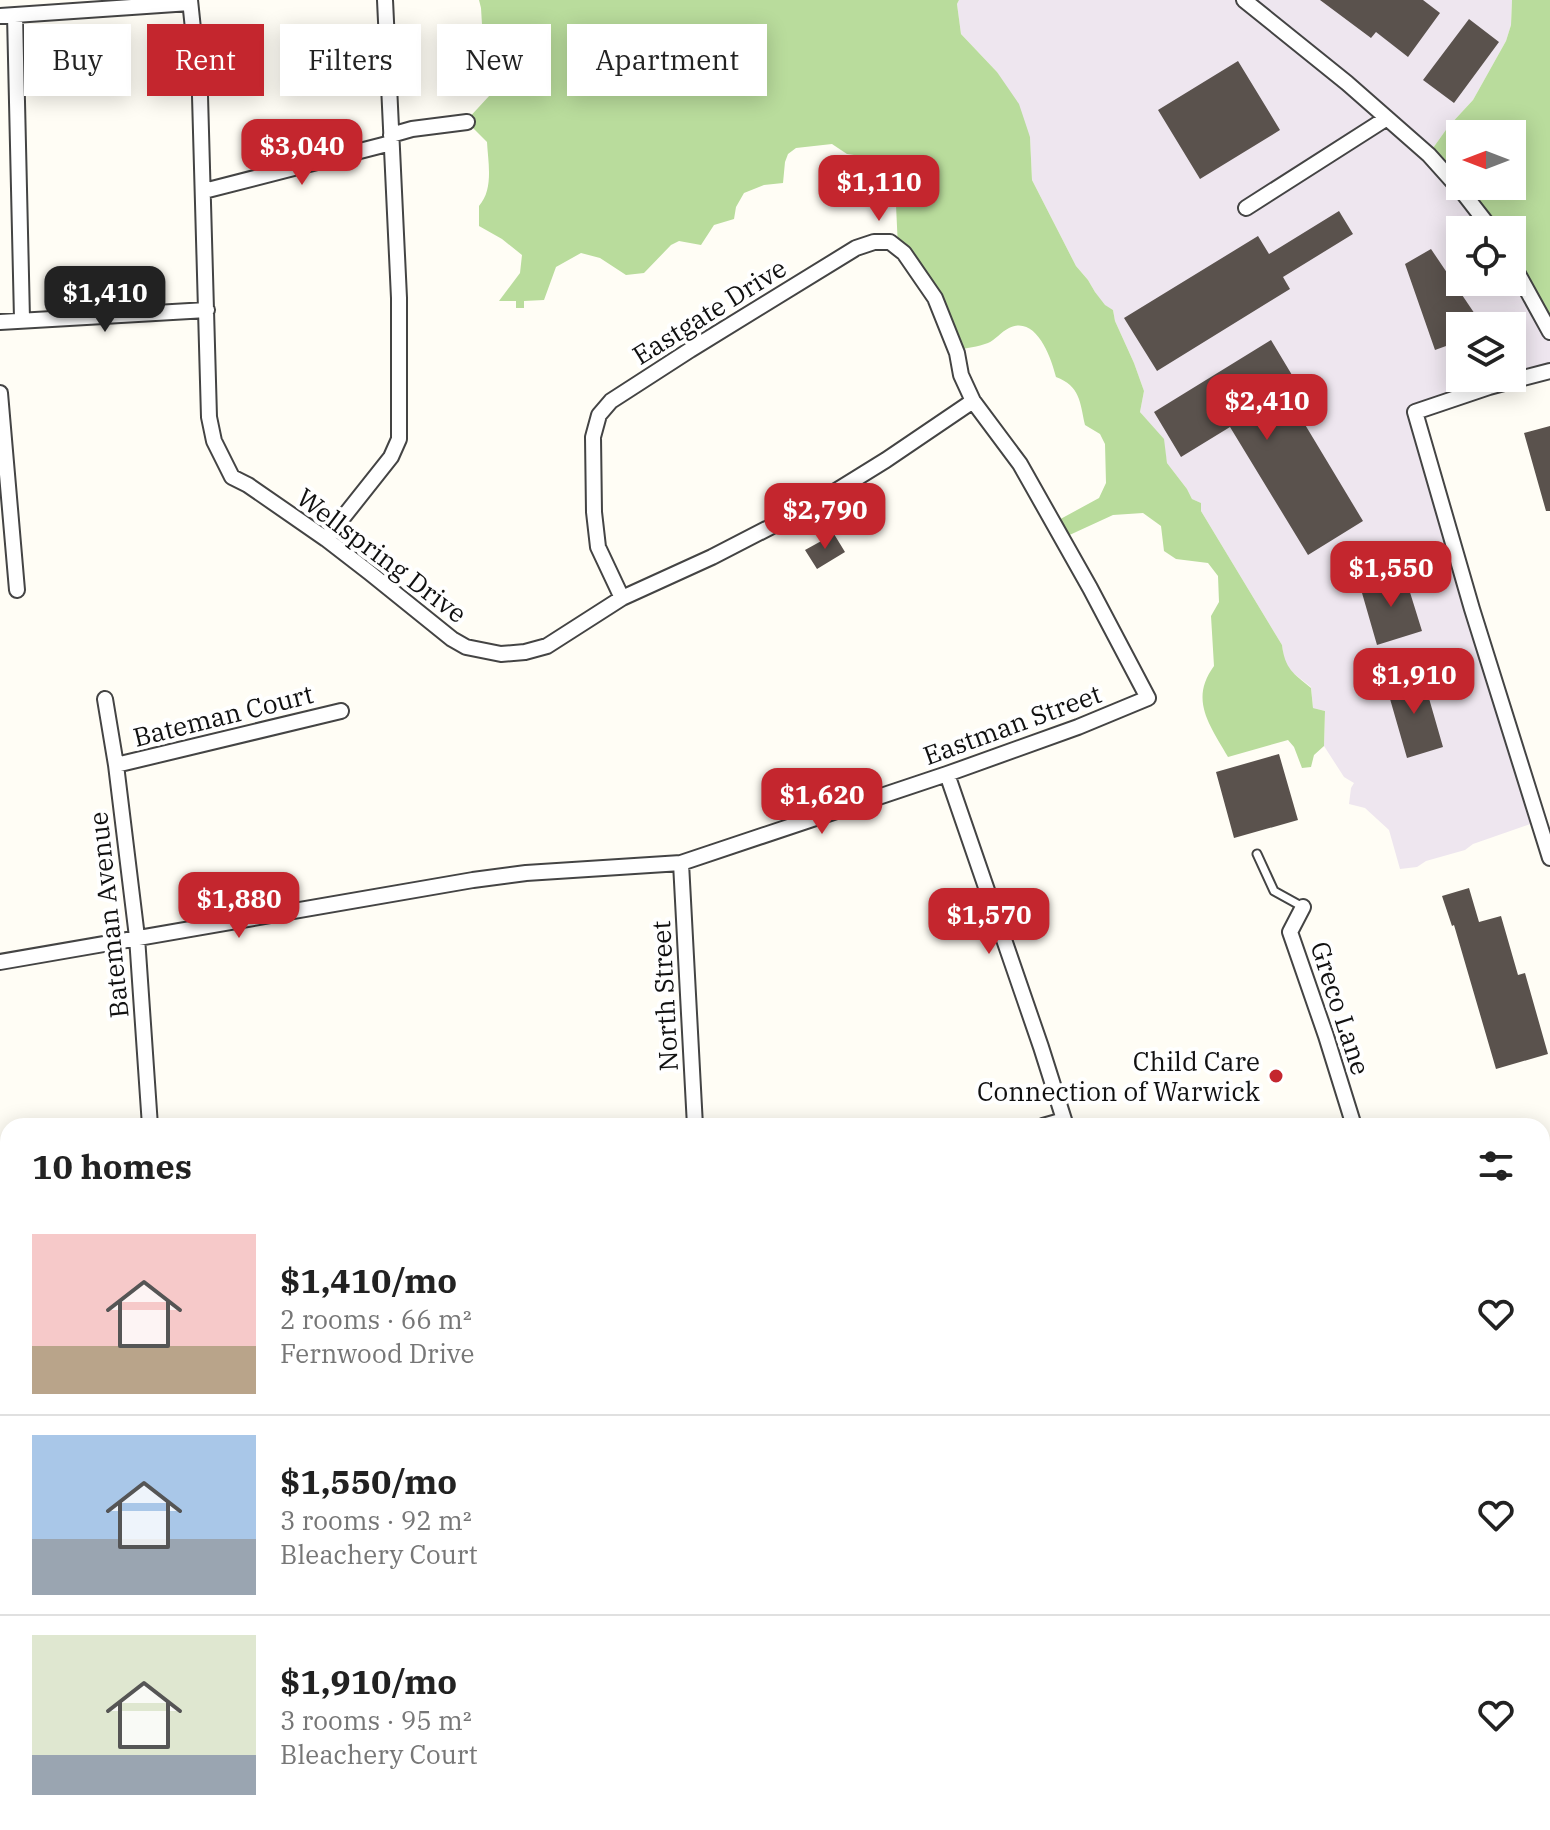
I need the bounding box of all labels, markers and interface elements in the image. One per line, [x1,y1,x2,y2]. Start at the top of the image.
chip: Buy [24,24,131,96]
chip: Rent [147,24,264,96]
chip: Filters [280,24,421,96]
chip: New [437,24,551,96]
chip: Apartment [567,24,767,96]
pin: $3,040 [237,119,367,187]
north arrow [1446,120,1526,200]
map controls [1446,120,1526,392]
text: $3,040 [259,128,345,162]
pin: $1,110 [814,155,944,223]
text: $1,110 [836,164,922,198]
button: locate [1446,216,1526,296]
street label: Eastgate Drive [626,250,792,372]
pin: $1,410 [40,266,170,334]
text: $1,410 [62,275,148,309]
button: layers [1446,312,1526,392]
pin: $2,410 [1202,374,1332,442]
text: $2,410 [1224,383,1310,417]
street label: Wellspring Drive [290,480,474,630]
pin: $2,790 [760,483,890,551]
text: $2,790 [782,492,868,526]
pin: $1,550 [1326,541,1456,609]
text: $1,550 [1348,550,1434,584]
pin: $1,910 [1349,648,1479,716]
text: $1,910 [1371,657,1457,691]
street label: Bateman Court [129,676,317,754]
street label: Eastman Street [918,676,1106,772]
pin: $1,620 [757,768,887,836]
text: $1,620 [779,777,865,811]
street label: Bateman Avenue [80,810,136,1020]
pin: $1,880 [174,872,304,940]
text: $1,880 [196,881,282,915]
pin: $1,570 [924,888,1054,956]
text: $1,570 [946,897,1032,931]
street label: North Street [643,920,685,1072]
street label: Greco Lane [1303,937,1379,1079]
place label: Child Care Connection of Warwick [977,1044,1260,1108]
marker: Child Care Connection of Warwick [1267,1067,1285,1085]
text: 10 homes [32,1144,192,1188]
icon: filters [1474,1144,1518,1188]
text: $1,410/mo [280,1258,457,1302]
icon: home [96,1266,192,1362]
icon: heart [1474,1292,1518,1336]
text: 2 rooms · 66 m² [280,1302,472,1336]
text: Fernwood Drive [280,1336,474,1370]
text: $1,550/mo [280,1459,457,1503]
icon: home [96,1467,192,1563]
icon: heart [1474,1493,1518,1537]
text: 3 rooms · 92 m² [280,1503,472,1537]
text: Bleachery Court [280,1537,478,1571]
text: $1,910/mo [280,1659,457,1703]
icon: home [96,1667,192,1763]
icon: heart [1474,1693,1518,1737]
text: 3 rooms · 95 m² [280,1703,472,1737]
text: Bleachery Court [280,1737,478,1771]

